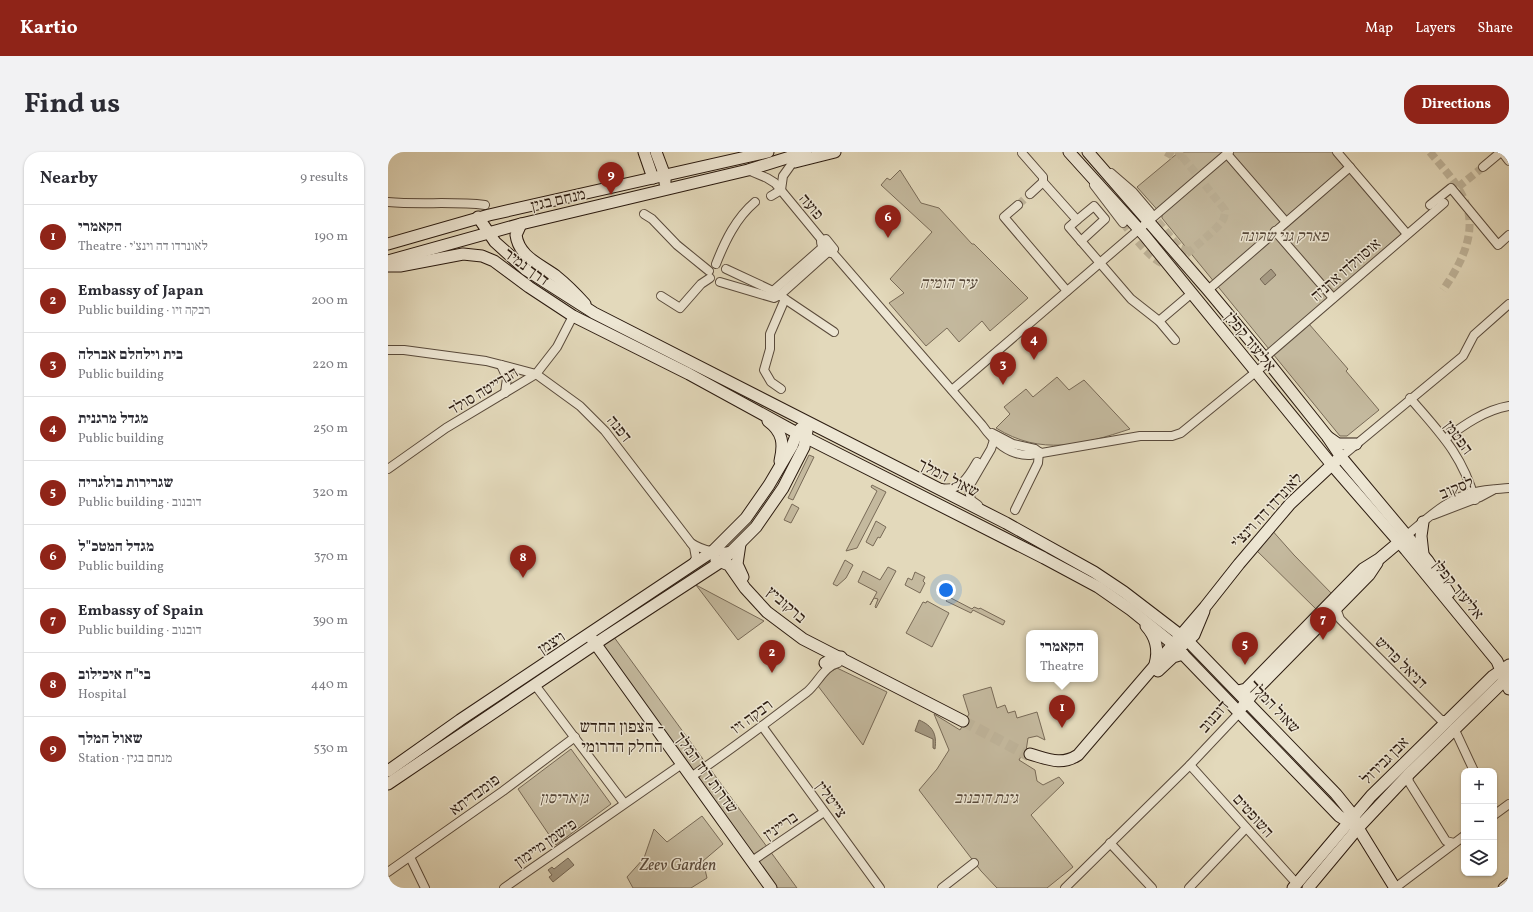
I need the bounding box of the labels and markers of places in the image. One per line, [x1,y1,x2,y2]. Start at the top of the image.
pin: 9 [598,162,624,195]
pin: 6 [875,205,901,238]
pin: 4 [1021,327,1047,360]
pin: 3 [990,352,1016,385]
pin: 8 [510,545,536,578]
pin: 7 [1310,607,1336,640]
pin: 5 [1232,632,1258,665]
pin: 2 [759,640,785,673]
pin: 1 [1049,695,1075,728]

